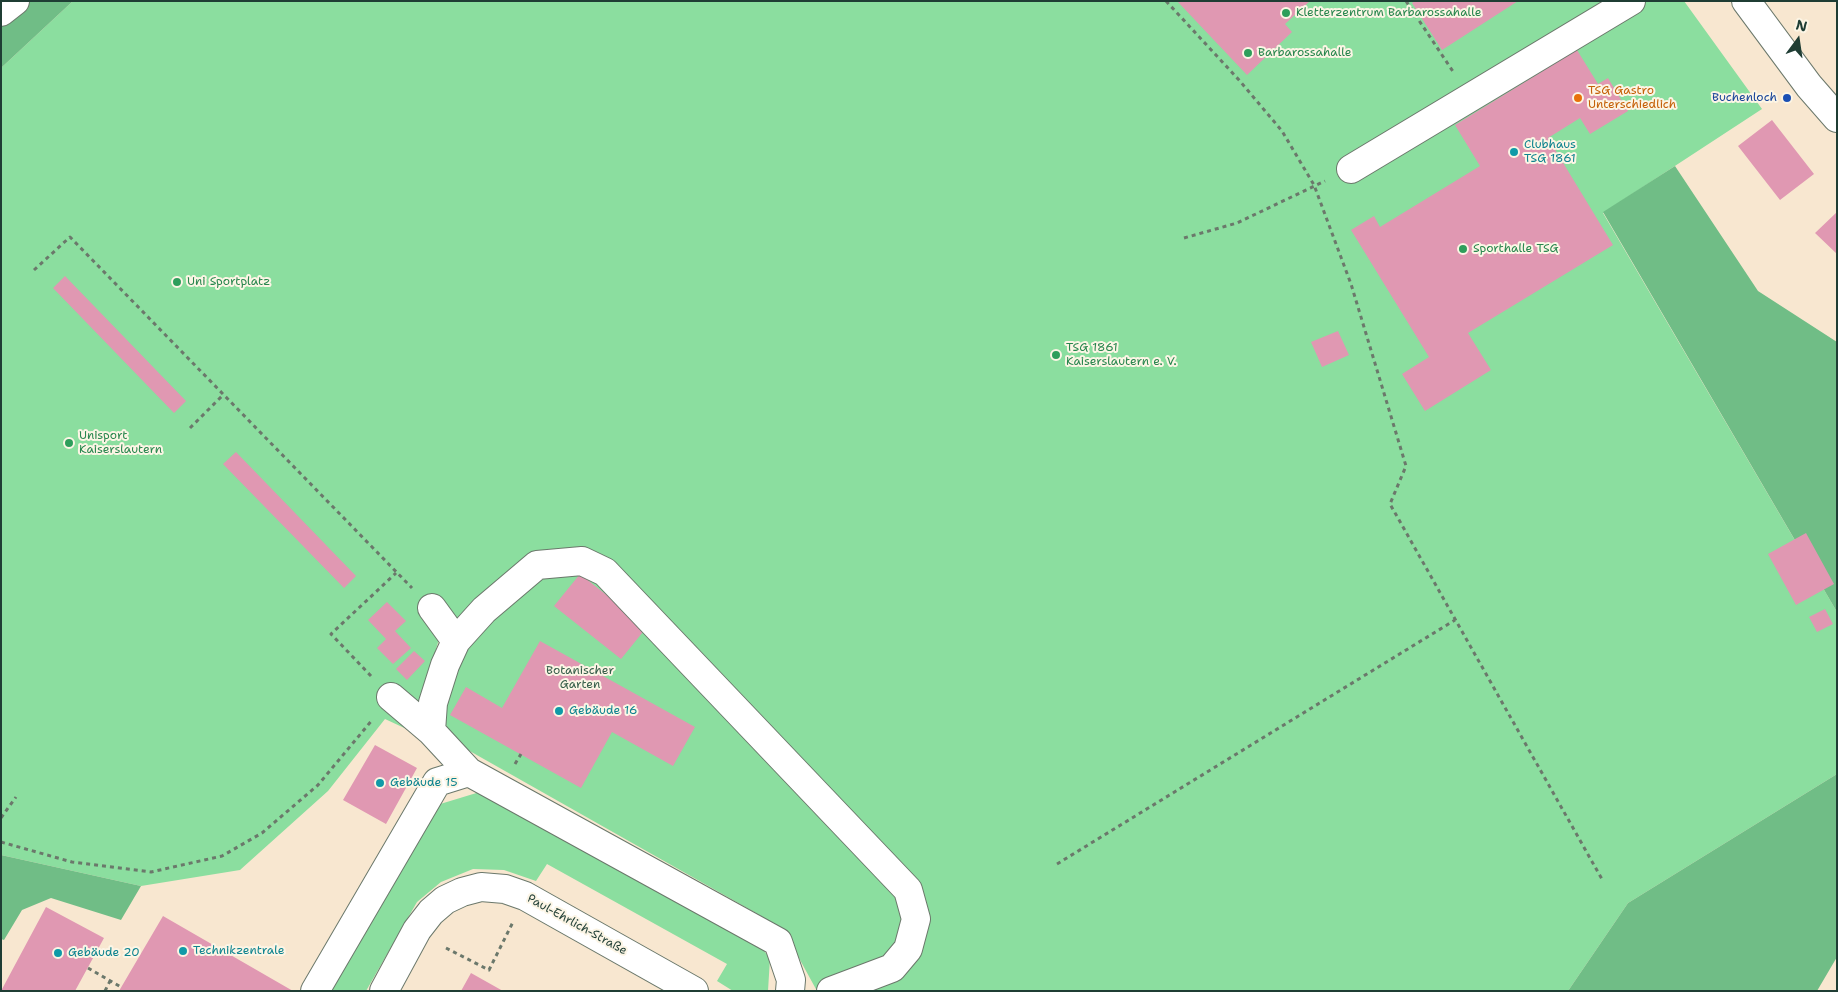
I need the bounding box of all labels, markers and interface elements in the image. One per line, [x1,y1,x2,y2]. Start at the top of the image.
place label: Kletterzentrum Barbarossahalle [1296,6,1481,20]
marker: Kletterzentrum Barbarossahalle [1280,7,1292,19]
north arrow [1773,15,1823,65]
text: N [1794,15,1809,36]
place label: Barbarossahalle [1258,46,1352,60]
marker: Barbarossahalle [1242,47,1254,59]
place label: TSG Gastro Unterschiedlich [1588,84,1676,112]
place label: Buchenloch [1712,91,1777,105]
marker: TSG Gastro Unterschiedlich [1572,92,1584,104]
marker: Buchenloch [1781,92,1793,104]
place label: Clubhaus TSG 1861 [1524,138,1576,166]
marker: Clubhaus TSG 1861 [1508,146,1520,158]
place label: Sporthalle TSG [1473,242,1559,256]
marker: Sporthalle TSG [1457,243,1469,255]
place label: Uni Sportplatz [187,275,270,289]
marker: Uni Sportplatz [171,276,183,288]
place label: TSG 1861 Kaiserslautern e. V. [1066,341,1177,369]
marker: TSG 1861 Kaiserslautern e. V. [1050,349,1062,361]
place label: Unisport Kaiserslautern [79,429,162,457]
marker: Unisport Kaiserslautern [63,437,75,449]
park label: Botanischer Garten [546,664,614,692]
place label: Gebäude 16 [569,704,637,718]
marker: Gebäude 16 [553,705,565,717]
place label: Gebäude 15 [390,776,457,790]
marker: Gebäude 15 [374,777,386,789]
street label: Paul-Ehrlich-Straße [525,892,629,958]
place label: Technikzentrale [193,944,284,958]
marker: Technikzentrale [177,945,189,957]
place label: Gebäude 20 [68,946,140,960]
marker: Gebäude 20 [52,947,64,959]

